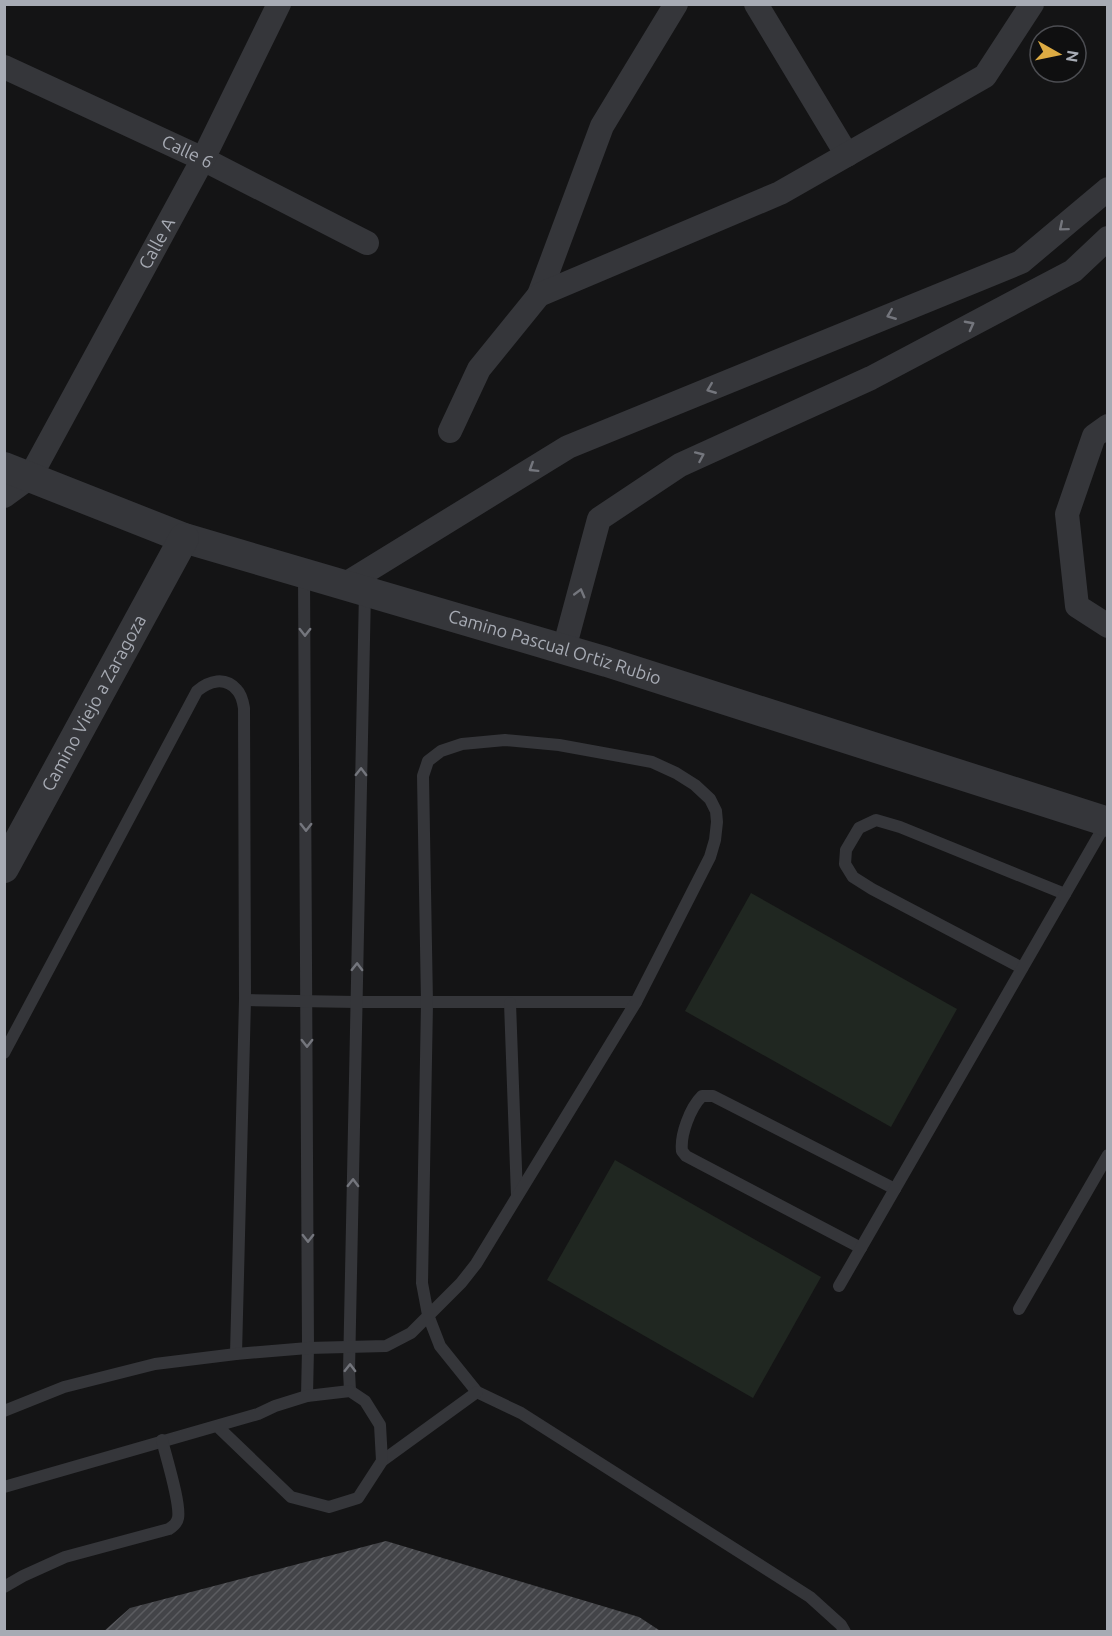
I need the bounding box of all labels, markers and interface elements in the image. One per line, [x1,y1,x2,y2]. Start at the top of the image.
north arrow [1028,24,1088,84]
text: N [1063,49,1083,64]
street label: Calle 6 [159,130,217,171]
street label: Calle A [134,214,178,272]
one-way arrow [1059,220,1070,231]
one-way arrow [886,308,897,320]
one-way arrow [964,321,974,332]
one-way arrow [706,382,717,394]
one-way arrow [693,451,704,463]
one-way arrow [529,461,539,473]
one-way arrow [572,588,585,598]
street label: Camino Pascual Ortiz Rubio [446,605,664,688]
street label: Camino Viejo a Zaragoza [37,611,149,794]
one-way arrow [299,627,311,636]
one-way arrow [355,767,367,776]
one-way arrow [300,822,312,831]
one-way arrow [351,962,363,971]
one-way arrow [301,1038,313,1047]
one-way arrow [347,1178,359,1187]
one-way arrow [302,1233,314,1242]
one-way arrow [343,1364,356,1373]

